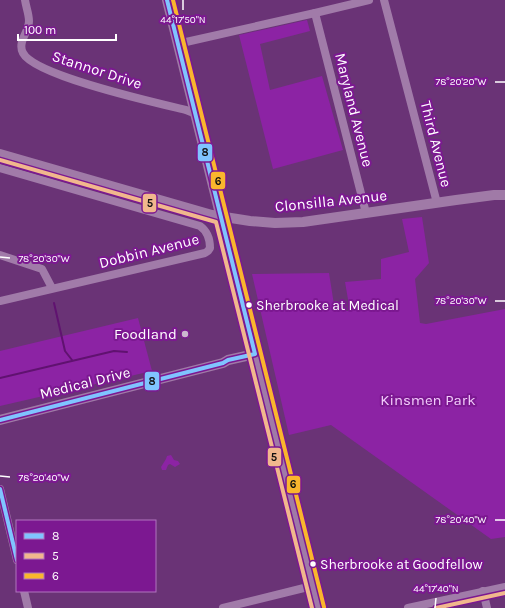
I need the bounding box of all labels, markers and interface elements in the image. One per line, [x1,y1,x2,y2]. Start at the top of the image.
text: 44°17'50"N [160,14,206,26]
scale bar [18,16,116,42]
text: 100 m [24,23,56,37]
street label: Stannor Drive [50,47,144,93]
street label: Maryland Avenue [331,51,377,169]
text: 78°20'20"W [435,76,487,88]
street label: Third Avenue [417,99,455,189]
line badge: 8 [197,143,213,162]
text: 8 [201,146,209,159]
line badge: 6 [210,171,226,190]
text: 6 [215,175,222,188]
street label: Clonsilla Avenue [274,186,388,216]
line badge: 5 [142,193,157,213]
text: 5 [147,197,153,210]
street label: Dobbin Avenue [97,230,201,272]
text: 78°20'30"W [18,253,70,265]
text: 78°20'30"W [435,295,487,307]
place label: Sherbrooke at Medical [256,297,399,314]
marker: Sherbrooke at Medical [244,300,254,310]
place label: Foodland [114,325,177,343]
marker: Foodland [180,329,190,339]
street label: Medical Drive [38,363,132,403]
line badge: 8 [144,371,160,391]
text: 8 [148,375,156,388]
park label: Kinsmen Park [380,391,476,409]
line badge: 5 [267,447,282,467]
text: 5 [271,451,277,464]
text: 78°20'40"W [19,472,69,484]
line badge: 6 [286,475,301,494]
text: 6 [290,478,297,491]
text: 78°20'40"W [436,514,486,526]
legend [16,520,156,592]
text: 8 [52,529,59,543]
text: 5 [52,549,59,563]
place label: Sherbrooke at Goodfellow [320,556,483,573]
marker: Sherbrooke at Goodfellow [308,559,318,569]
text: 6 [52,569,59,583]
text: 44°17'40"N [413,583,459,595]

